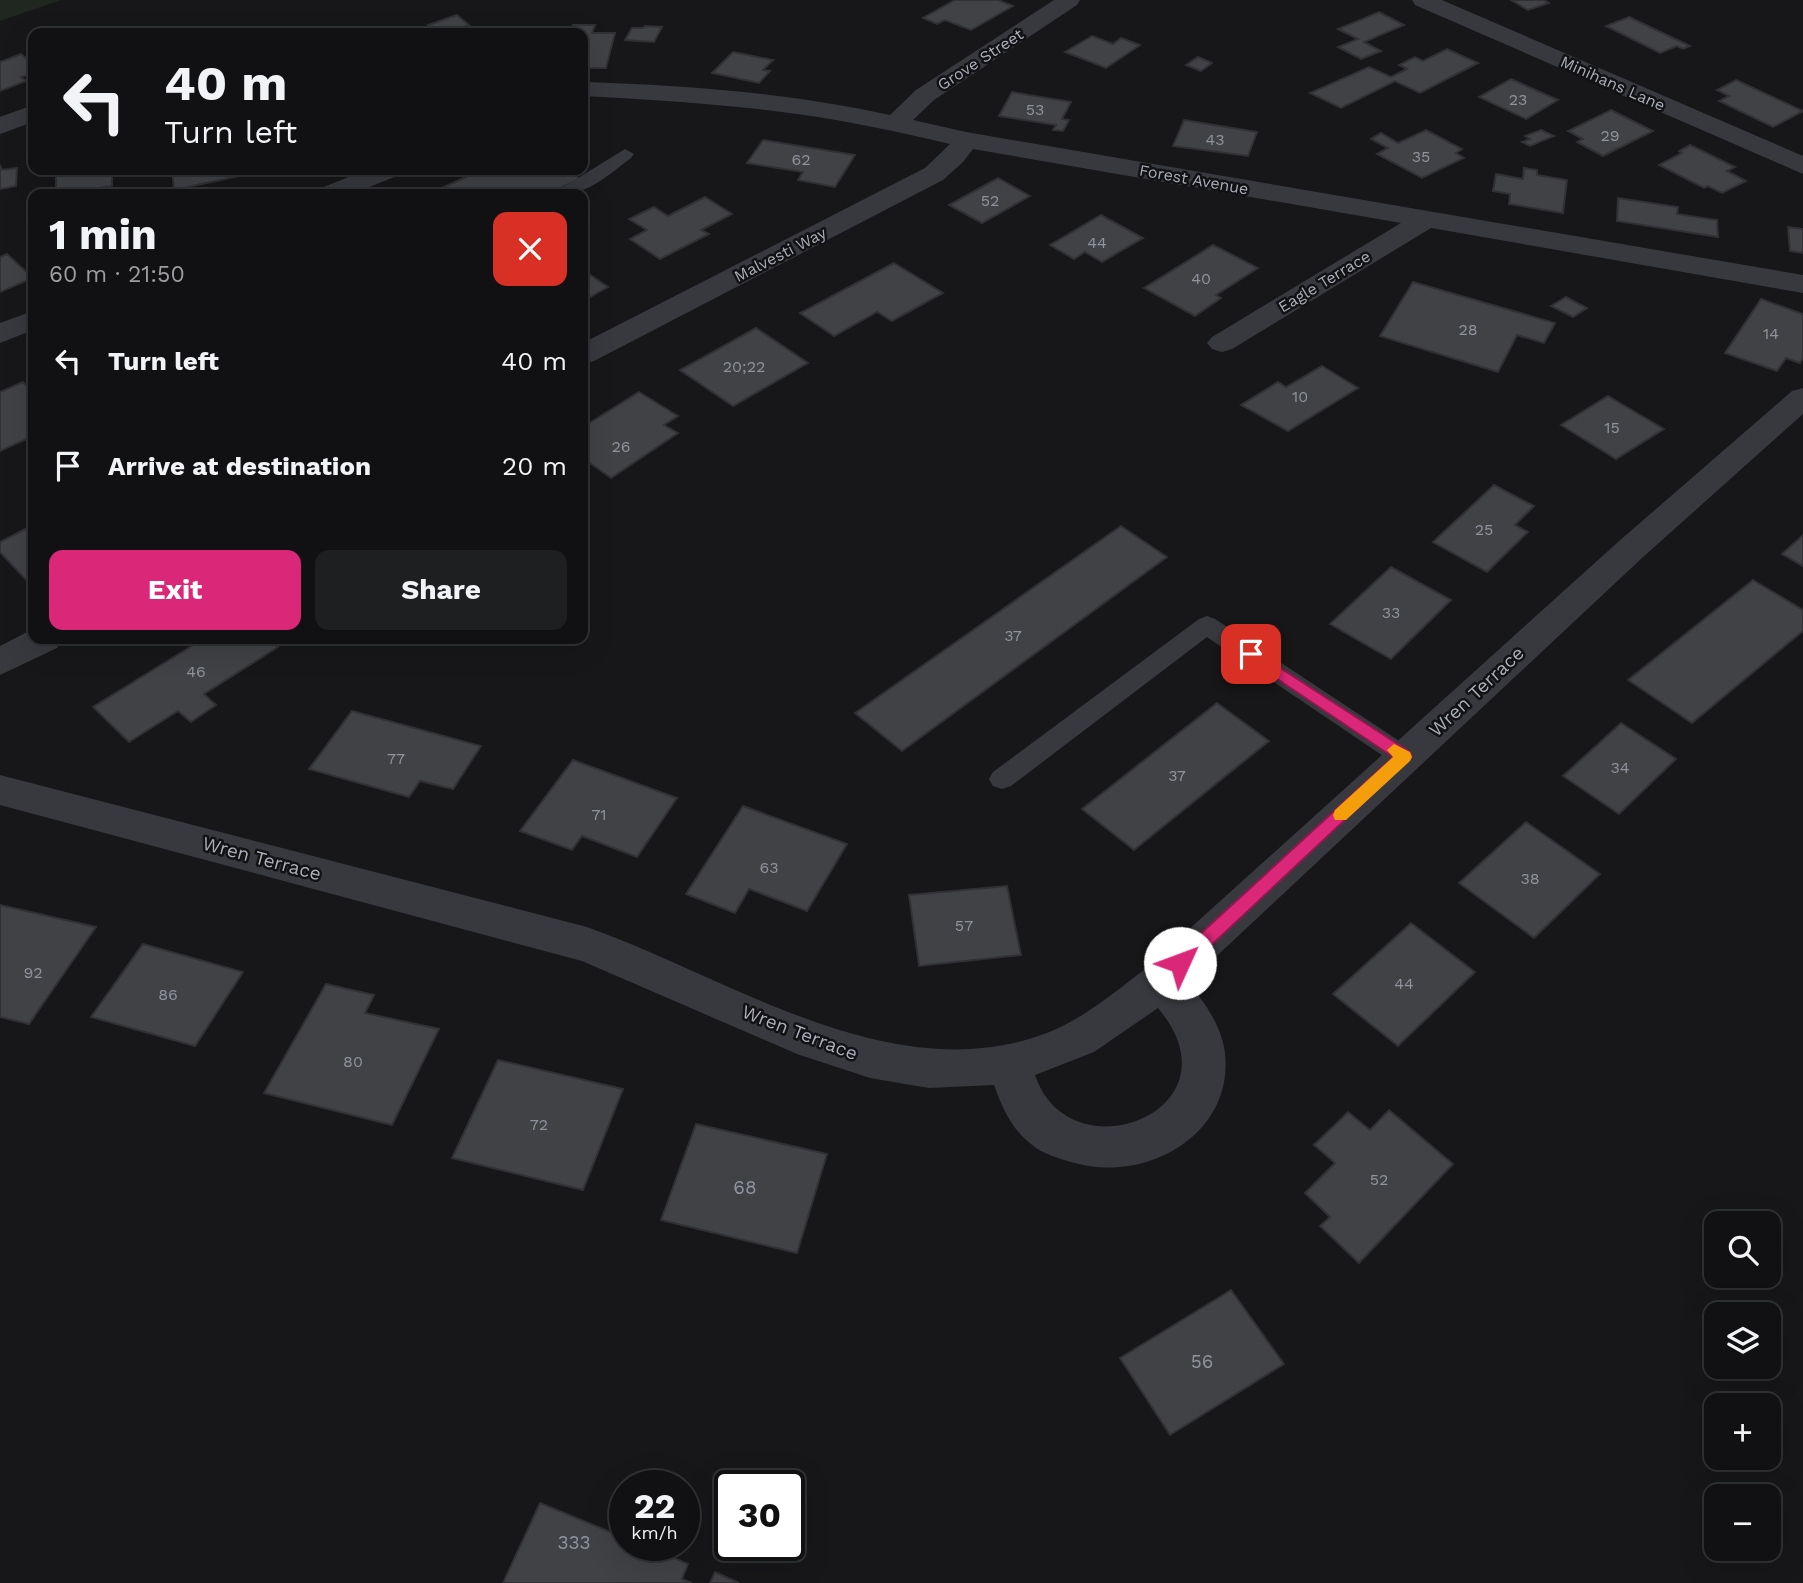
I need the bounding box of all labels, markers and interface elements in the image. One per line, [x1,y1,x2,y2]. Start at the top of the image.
street label: Grove Street [934,24,1027,94]
street label: Minihans Lane [1558,52,1668,115]
text: 40 m [164,54,287,112]
icon: left [49,56,140,147]
house number: 23 [1509,90,1527,109]
house number: 53 [1026,100,1044,119]
text: Turn left [164,113,297,151]
house number: 29 [1600,126,1620,145]
house number: 43 [1205,130,1225,149]
house number: 35 [1412,147,1430,166]
house number: 62 [791,150,811,169]
street label: Forest Avenue [1138,161,1250,198]
house number: 52 [981,191,999,210]
text: 1 min [49,210,157,259]
button: close [493,212,567,286]
street label: Malvesti Way [731,223,830,286]
house number: 44 [1087,233,1107,252]
street label: Eagle Terrace [1275,246,1374,316]
text: 60 m · 21:50 [49,261,185,288]
house number: 40 [1191,269,1211,288]
house number: 28 [1458,320,1478,339]
house number: 14 [1763,324,1779,343]
icon: left [49,342,87,380]
text: Turn left [108,346,219,376]
text: 40 m [501,346,567,376]
house number: 20;22 [723,357,765,376]
house number: 10 [1292,387,1308,406]
house number: 15 [1604,418,1620,437]
house number: 26 [611,437,631,456]
icon: arrive [49,447,87,485]
text: Arrive at destination [108,451,371,481]
text: 20 m [502,451,567,481]
house number: 25 [1475,520,1493,539]
button: Exit [49,550,301,630]
button: Share [315,550,567,630]
house number: 33 [1382,603,1400,622]
pin [1221,624,1281,684]
house number: 37 [1004,626,1022,645]
icon: arrive [1232,635,1270,673]
street label: Wren Terrace [1424,641,1529,741]
house number: 46 [186,662,206,681]
house number: 77 [387,749,405,768]
house number: 34 [1610,758,1630,777]
house number: 37 [1168,766,1186,785]
house number: 71 [591,805,607,824]
street label: Wren Terrace [200,832,324,885]
house number: 63 [759,858,779,877]
house number: 38 [1520,869,1540,888]
house number: 57 [955,916,973,935]
position arrow [1143,926,1217,1000]
house number: 92 [23,963,43,982]
house number: 44 [1394,974,1414,993]
house number: 86 [158,985,178,1004]
street label: Wren Terrace [739,1000,861,1065]
house number: 80 [343,1052,363,1071]
house number: 72 [530,1115,548,1134]
house number: 52 [1370,1170,1388,1189]
house number: 68 [733,1176,757,1199]
map controls [1704,1211,1781,1561]
button: search [1704,1211,1781,1288]
button: layers [1704,1302,1781,1379]
house number: 56 [1191,1350,1213,1373]
button: + [1704,1393,1781,1470]
speed limit sign: 30 [714,1470,805,1561]
button: − [1704,1484,1781,1561]
text: 22 [634,1485,675,1527]
text: km/h [631,1522,678,1543]
house number: 333 [557,1531,591,1554]

